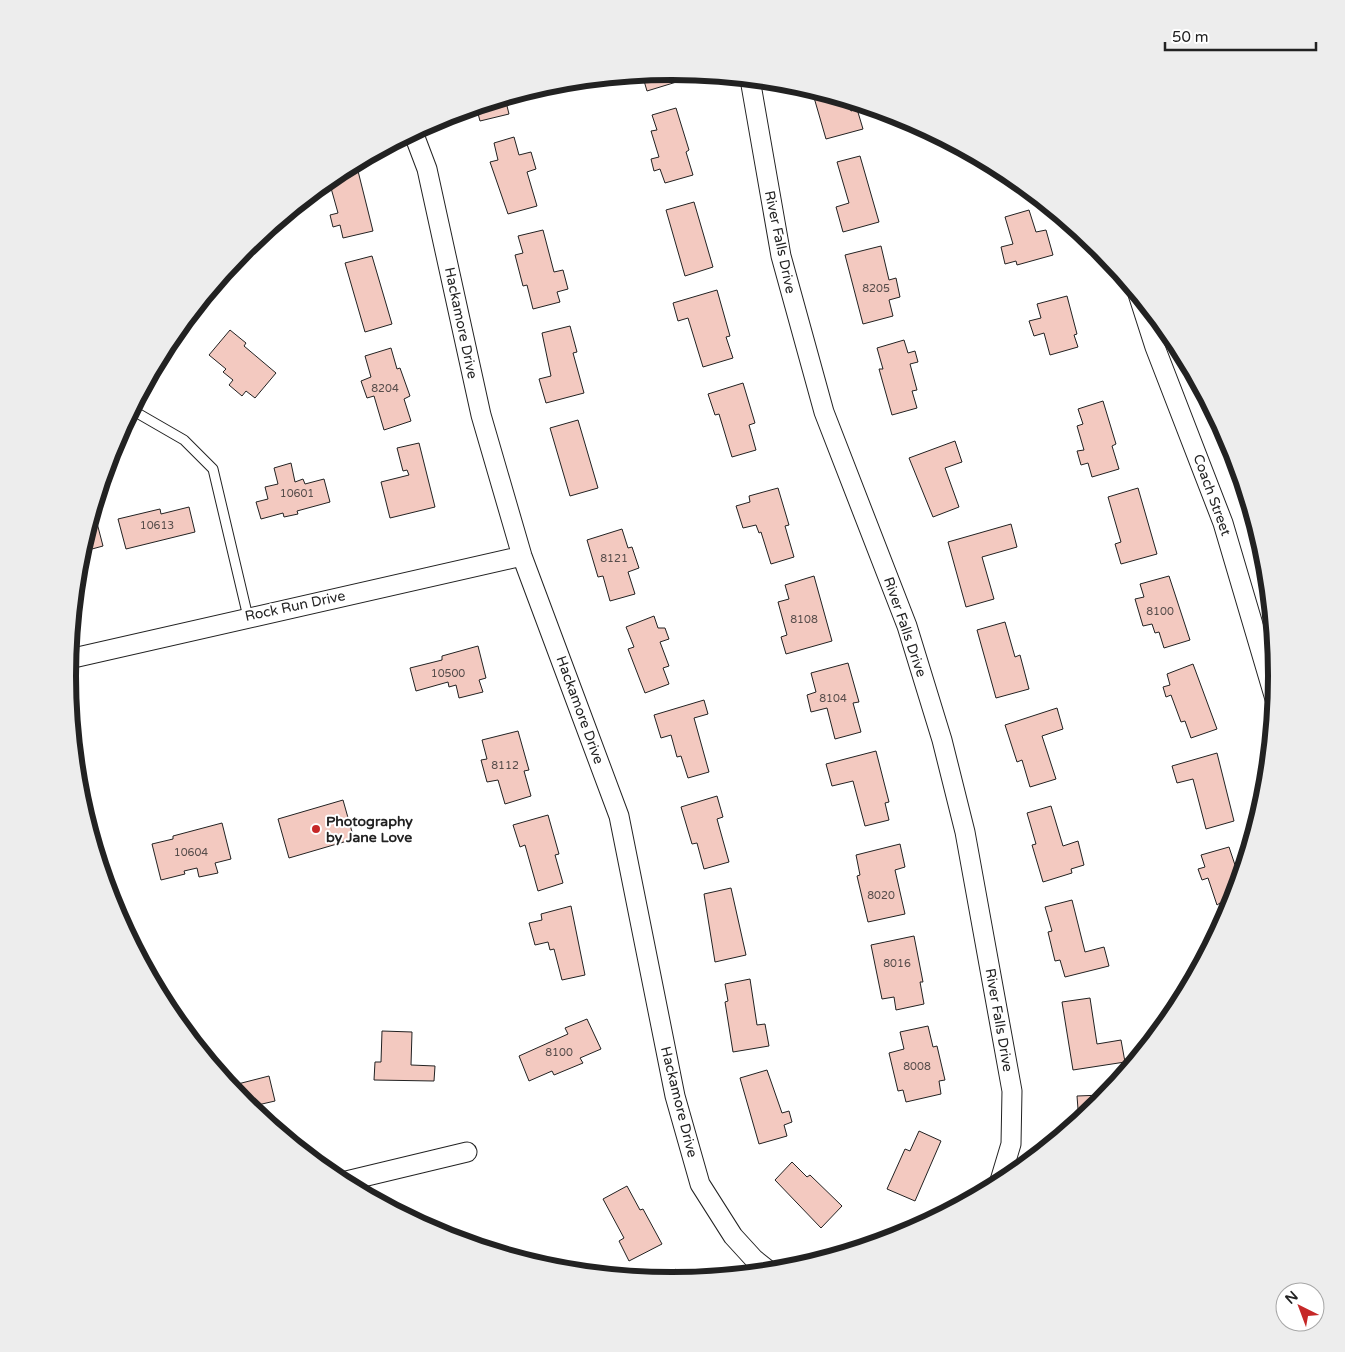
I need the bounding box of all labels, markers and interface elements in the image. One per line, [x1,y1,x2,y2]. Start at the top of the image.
scale bar [1165,20,1316,52]
text: 50 m [1172,28,1209,46]
street label: River Falls Drive [761,189,799,295]
street label: Hackamore Drive [441,266,481,381]
house number: 8205 [862,282,890,295]
house number: 8204 [371,382,399,395]
street label: Coach Street [1189,452,1235,539]
house number: 10601 [280,487,314,500]
house number: 10613 [140,519,174,532]
house number: 8121 [600,552,628,565]
street label: River Falls Drive [880,575,930,679]
street label: Rock Run Drive [243,587,347,625]
house number: 8100 [1146,605,1174,618]
house number: 8108 [790,613,818,626]
street label: Hackamore Drive [553,654,607,766]
house number: 10500 [431,667,465,680]
house number: 8104 [819,692,847,705]
house number: 8112 [491,759,519,772]
place label: Photography by Jane Love [326,813,413,846]
marker: Photography by Jane Love [310,823,322,835]
house number: 10604 [174,846,208,859]
house number: 8020 [867,889,895,902]
house number: 8016 [883,957,911,970]
street label: River Falls Drive [982,967,1016,1073]
street label: Hackamore Drive [657,1045,701,1159]
house number: 8100 [545,1046,573,1059]
house number: 8008 [903,1060,931,1073]
north arrow [1275,1282,1325,1332]
text: N [1282,1288,1302,1308]

